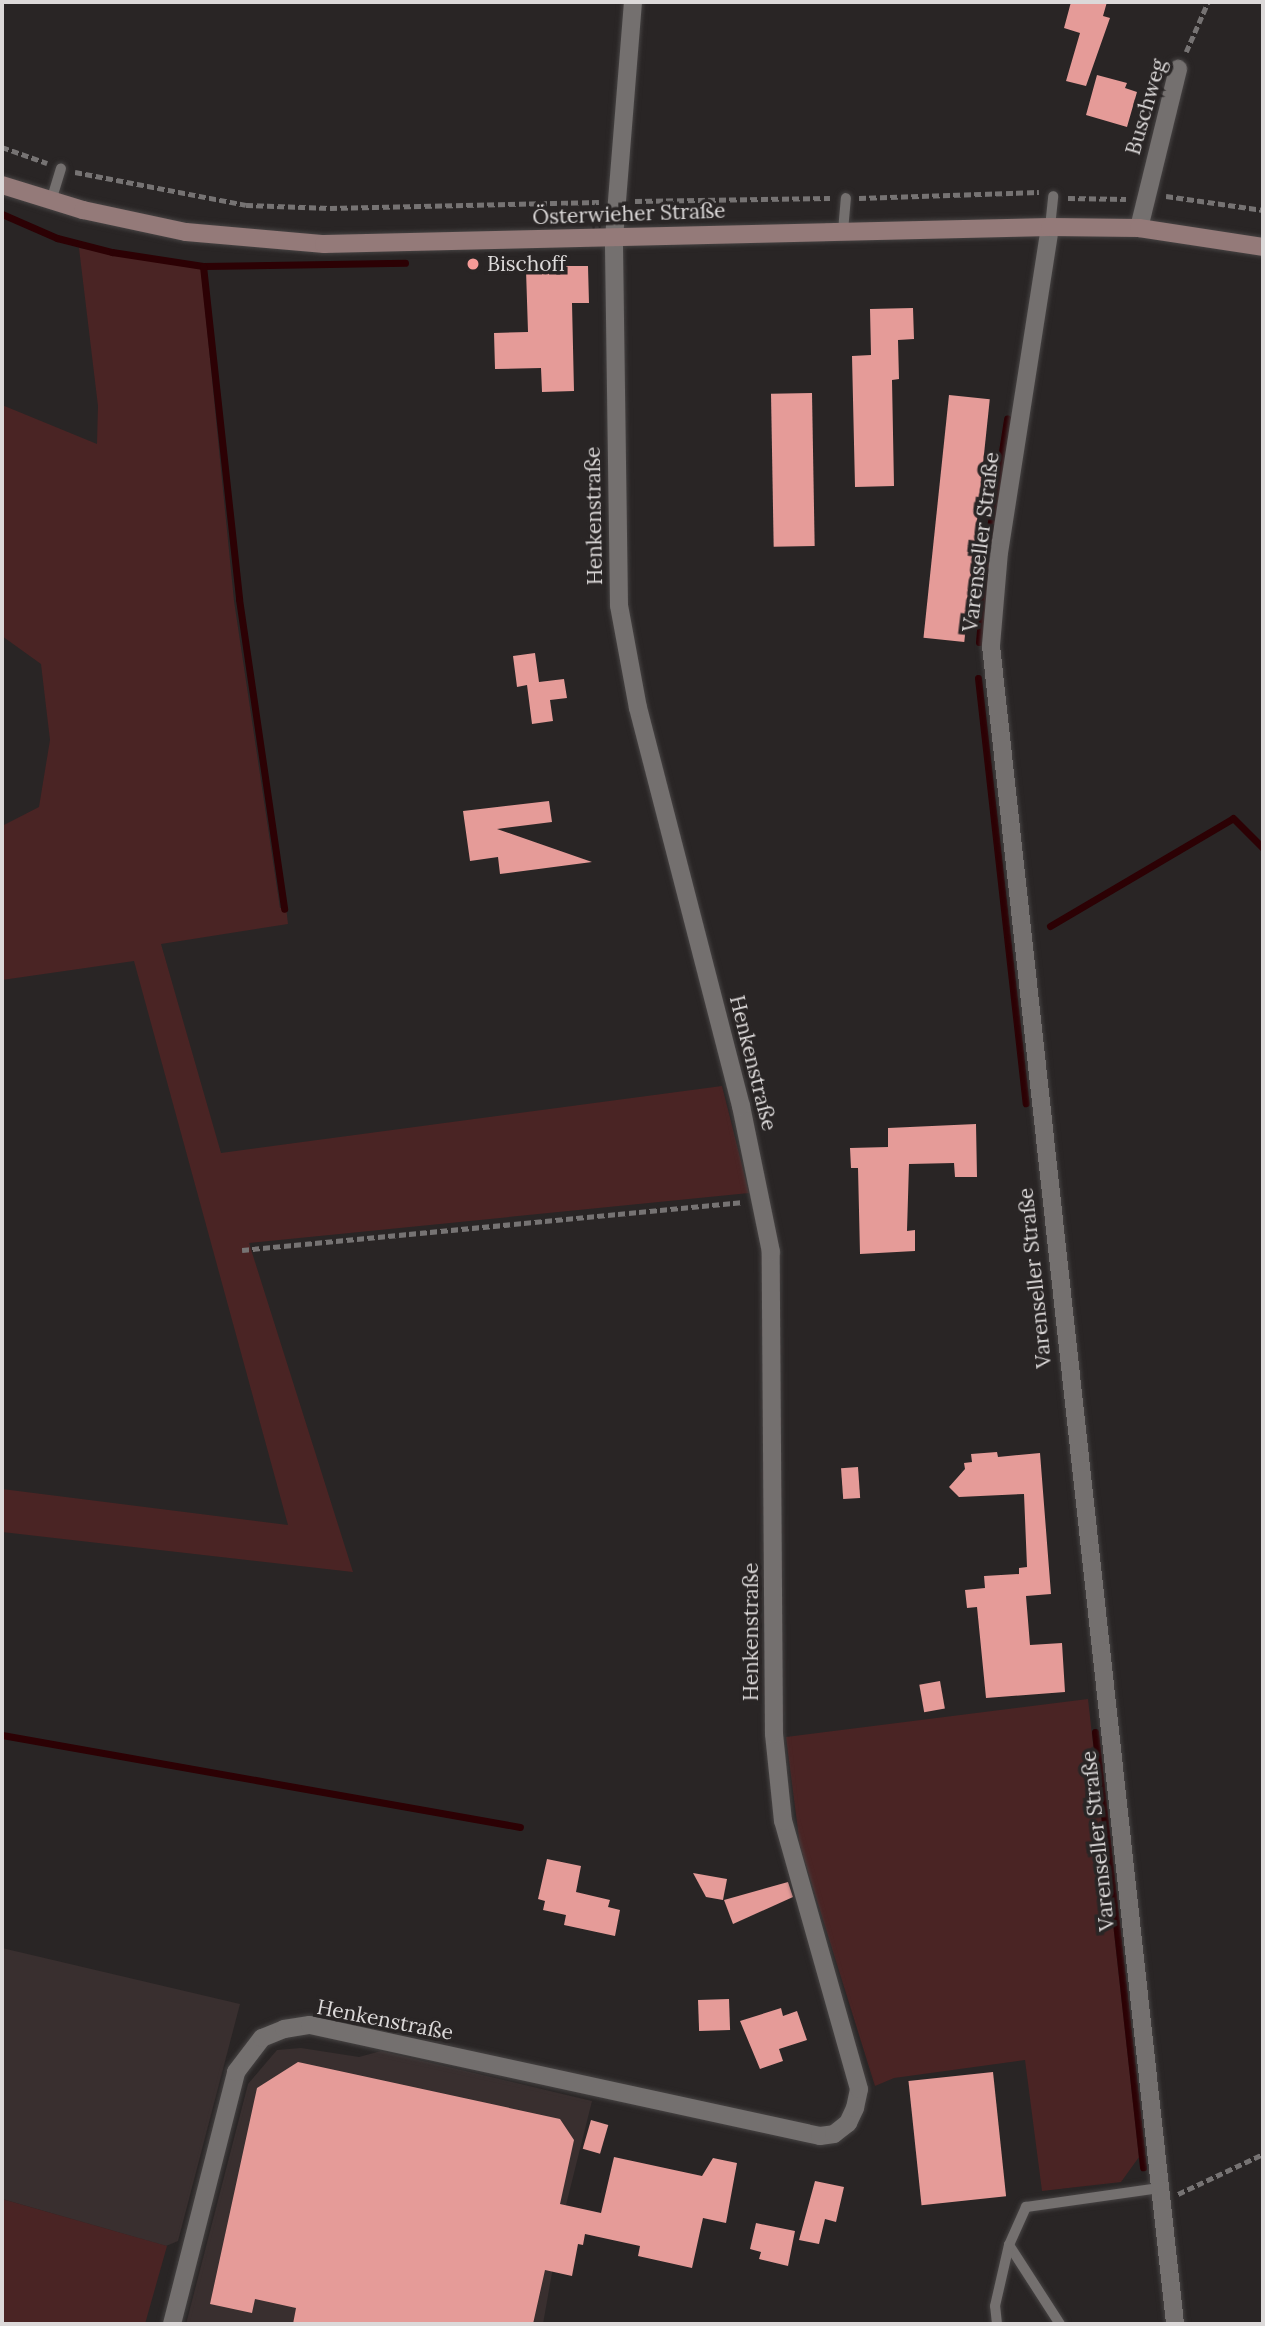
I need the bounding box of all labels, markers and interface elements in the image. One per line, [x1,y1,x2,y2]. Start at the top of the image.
street label: Buschweg [1120,56,1172,158]
street label: Österwieher Straße [532,198,726,230]
place label: Bischoff [487,251,566,277]
marker: Bischoff [465,256,481,272]
street label: Henkenstraße [580,446,608,586]
street label: Varenseller Straße [957,451,1005,633]
street label: Henkenstraße [724,993,782,1133]
street label: Varenseller Straße [1013,1187,1057,1369]
street label: Henkenstraße [738,1563,764,1701]
street label: Varenseller Straße [1076,1750,1120,1932]
street label: Henkenstraße [315,1994,455,2046]

